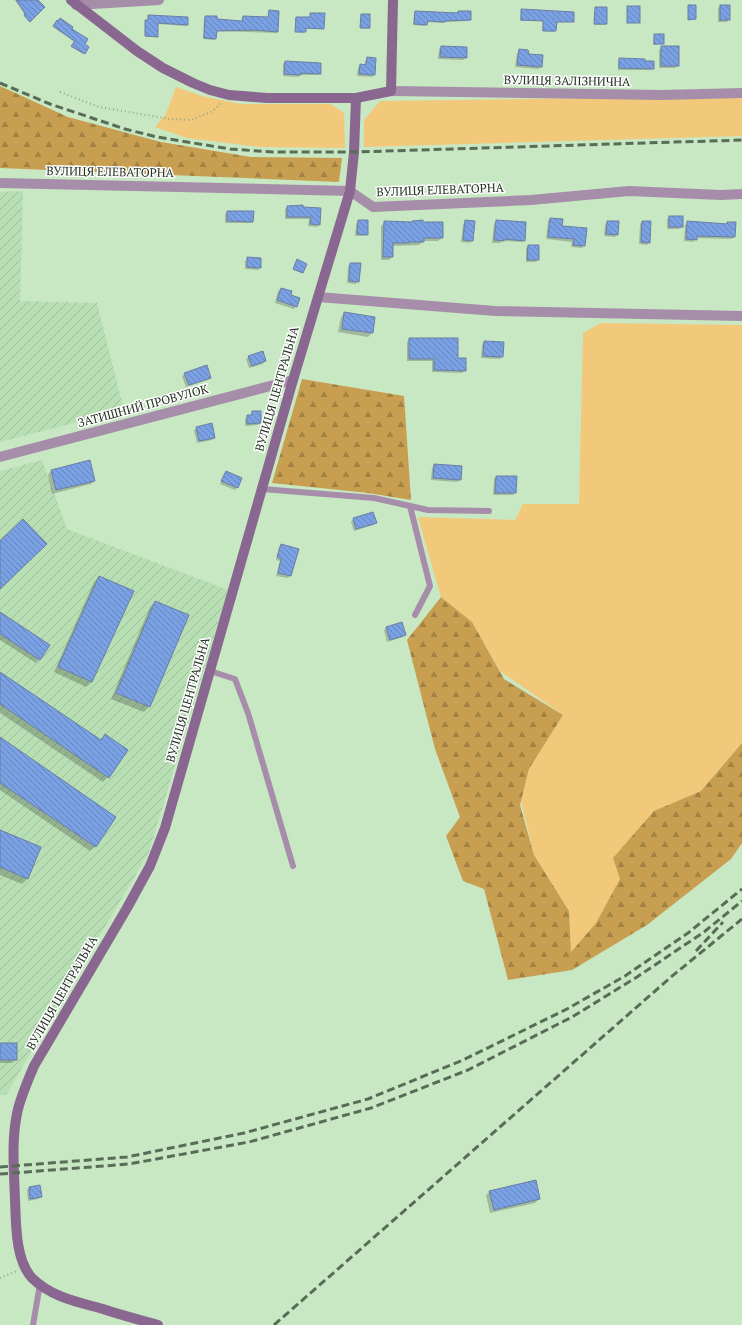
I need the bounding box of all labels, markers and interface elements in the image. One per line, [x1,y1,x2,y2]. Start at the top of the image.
street label: ВУЛИЦЯ ЗАЛІЗНИЧНА [504,72,631,89]
street label: ВУЛИЦЯ ЕЛЕВАТОРНА [46,163,175,180]
street label: ВУЛИЦЯ ЕЛЕВАТОРНА [376,180,505,199]
street label: ВУЛИЦЯ ЦЕНТРАЛЬНА [251,324,302,453]
street label: ЗАТИШНИЙ ПРОВУЛОК [76,381,210,430]
street label: ВУЛИЦЯ ЦЕНТРАЛЬНА [162,635,213,764]
street label: ВУЛИЦЯ ЦЕНТРАЛЬНА [23,932,101,1052]

